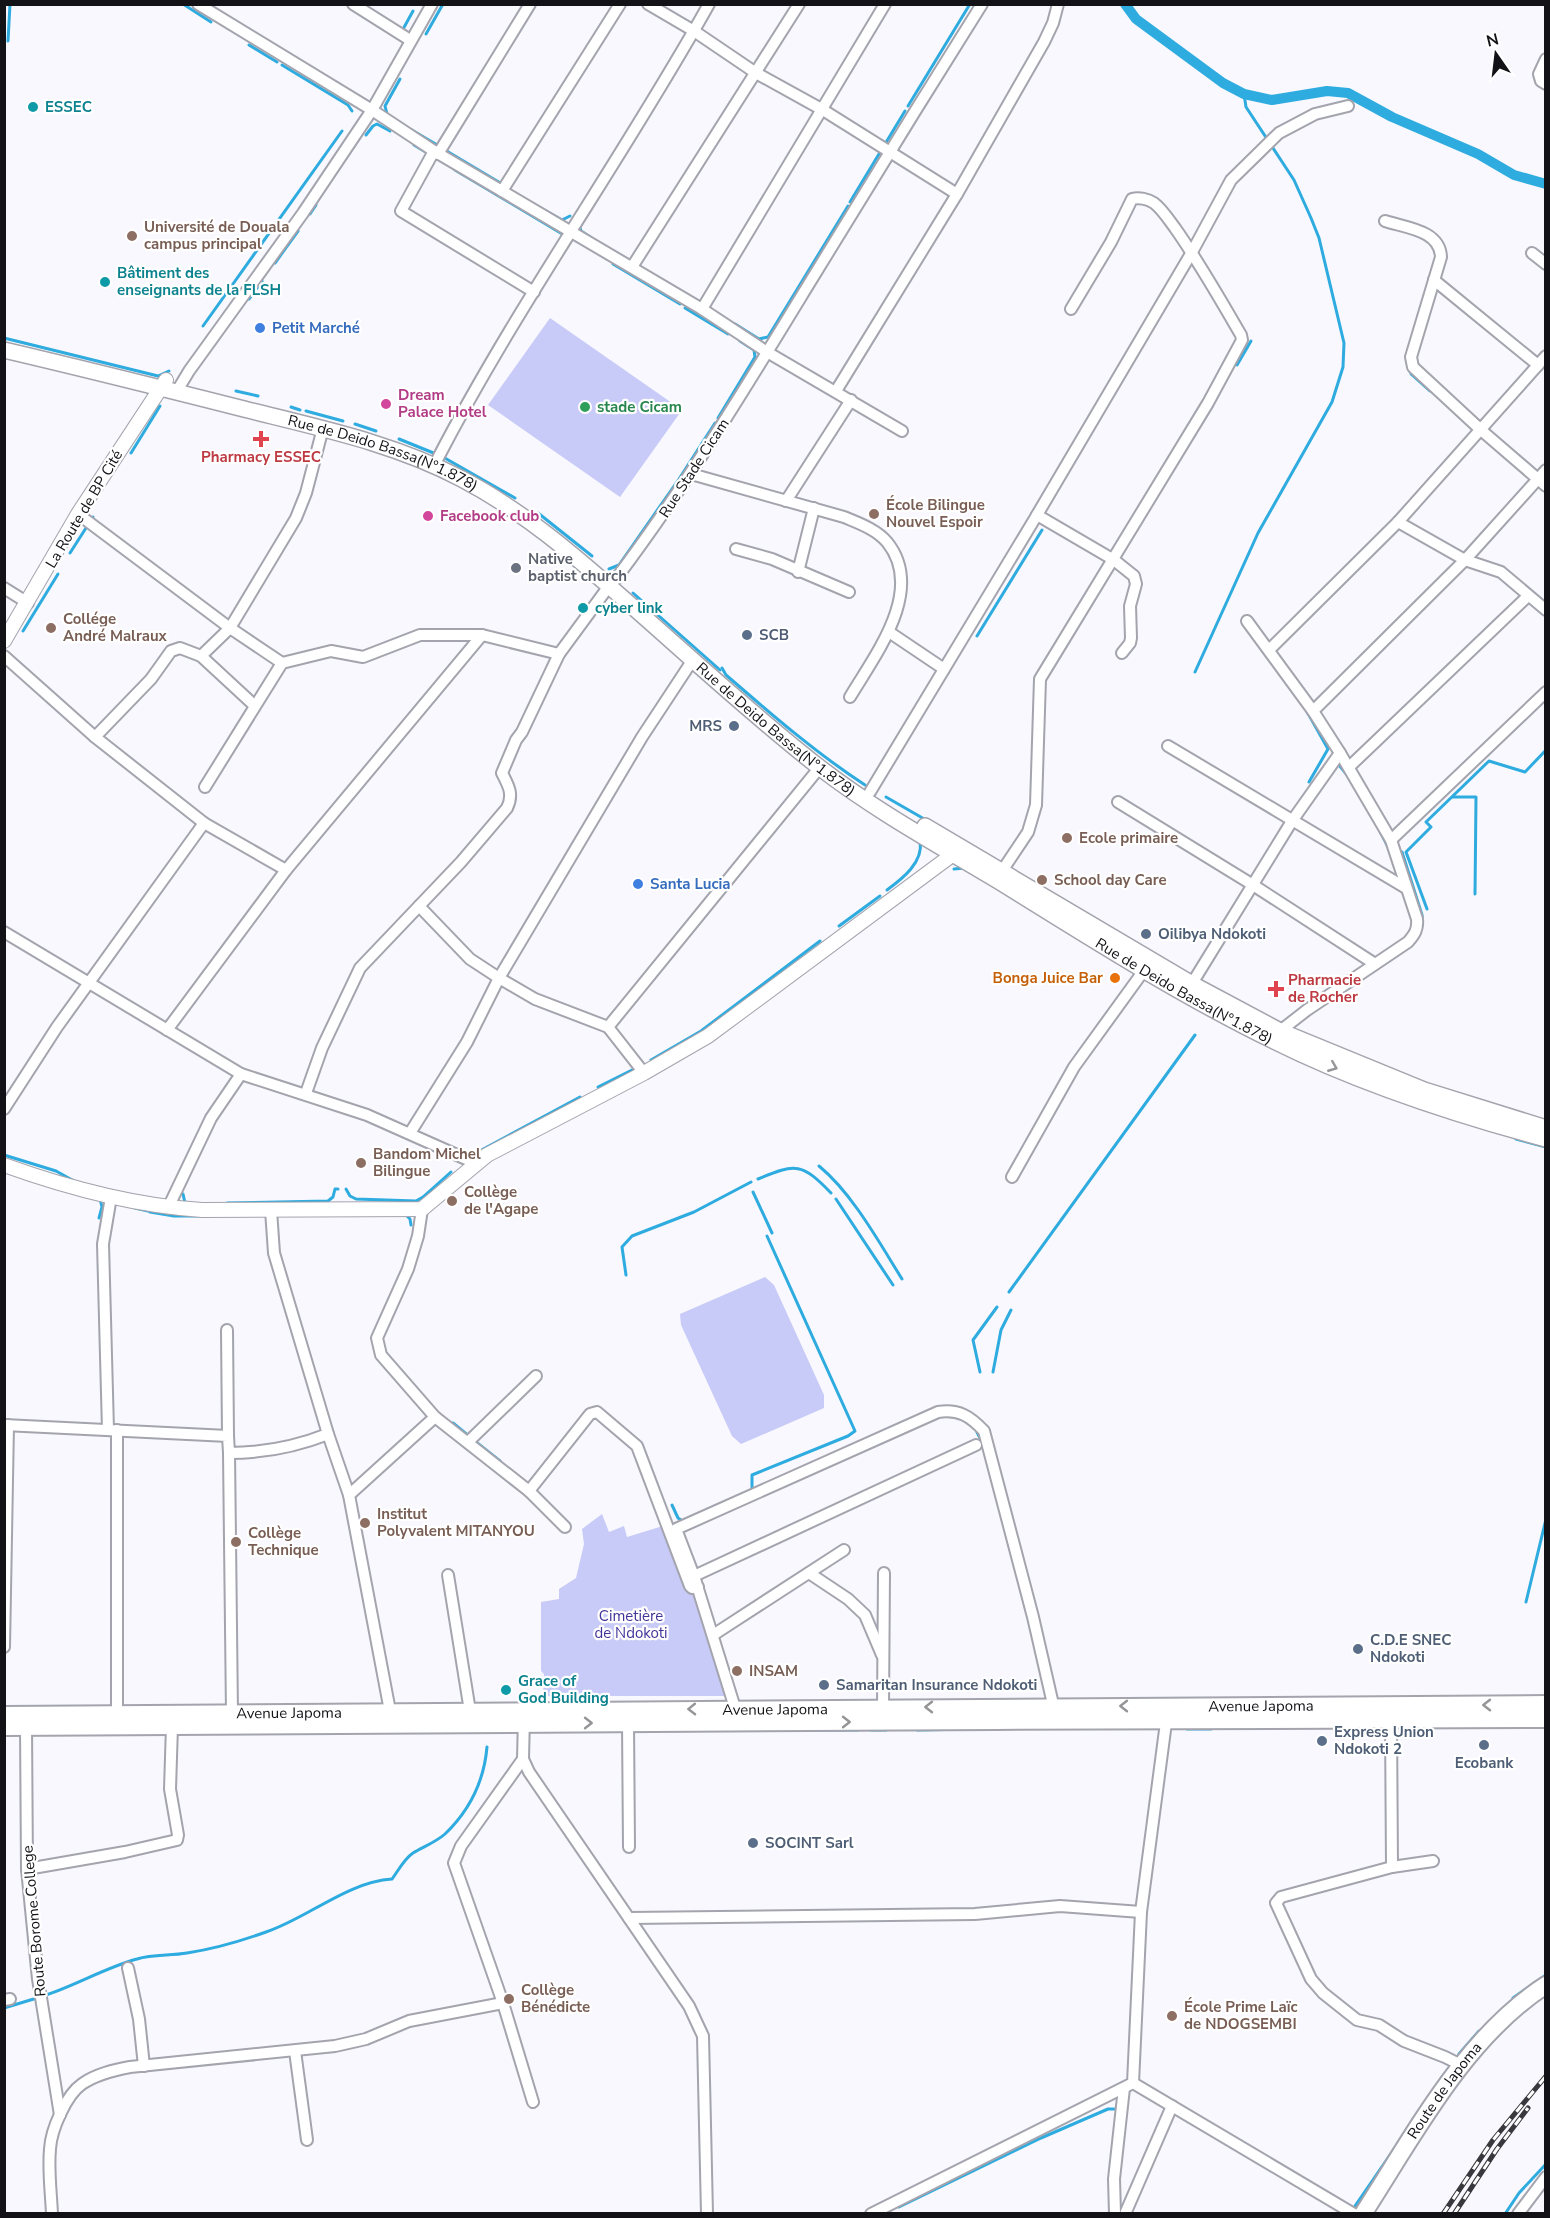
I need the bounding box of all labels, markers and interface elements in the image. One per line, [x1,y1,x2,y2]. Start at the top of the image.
north arrow [1466,24,1526,84]
text: N [1484,28,1501,53]
place label: ESSEC [45,97,92,117]
marker: ESSEC [26,100,40,114]
place label: Université de Douala campus principal [144,217,290,254]
marker: Université de Douala campus principal [125,229,139,243]
place label: Bâtiment des enseignants de la FLSH [117,263,281,300]
marker: Bâtiment des enseignants de la FLSH [98,275,112,289]
place label: Petit Marché [272,318,360,338]
marker: Petit Marché [253,321,267,335]
place label: Dream Palace Hotel [398,385,487,422]
marker: Dream Palace Hotel [379,397,393,411]
place label: stade Cicam [597,397,682,417]
marker: stade Cicam [578,400,592,414]
street label: Rue de Deido Bassa(N°1.878) [286,410,482,496]
street label: Rue Stade Cicam [654,415,734,521]
marker: Pharmacy ESSEC [254,432,268,446]
street label: La Route de BP Cité [41,446,127,572]
place label: Pharmacy ESSEC [201,447,321,467]
place label: École Bilingue Nouvel Espoir [886,495,985,532]
place label: Facebook club [440,506,539,526]
marker: École Bilingue Nouvel Espoir [867,507,881,521]
marker: Facebook club [421,509,435,523]
place label: Native baptist church [528,549,627,586]
marker: Native baptist church [509,561,523,575]
place label: cyber link [595,598,664,618]
marker: cyber link [576,601,590,615]
place label: Collége André Malraux [63,609,168,646]
marker: Collége André Malraux [44,621,58,635]
place label: SCB [759,625,789,645]
marker: SCB [740,628,754,642]
street label: Rue de Deido Bassa(N°1.878) [692,658,859,801]
place label: MRS [689,716,722,736]
marker: MRS [727,719,741,733]
place label: Ecole primaire [1079,828,1178,848]
marker: Ecole primaire [1060,831,1074,845]
place label: School day Care [1054,870,1167,890]
marker: School day Care [1035,873,1049,887]
place label: Santa Lucia [650,874,731,894]
marker: Santa Lucia [631,877,645,891]
place label: Oilibya Ndokoti [1158,924,1266,944]
marker: Oilibya Ndokoti [1139,927,1153,941]
street label: Rue de Deido Bassa(N°1.878) [1092,933,1276,1049]
place label: Bonga Juice Bar [993,968,1103,988]
place label: Pharmacie de Rocher [1288,970,1361,1007]
marker: Bonga Juice Bar [1108,971,1122,985]
marker: Pharmacie de Rocher [1269,982,1283,996]
one-way arrow [1327,1060,1338,1072]
place label: Bandom Michel Bilingue [373,1144,481,1181]
marker: Bandom Michel Bilingue [354,1156,368,1170]
place label: Collège de l'Agape [464,1182,538,1219]
marker: Collège de l'Agape [445,1194,459,1208]
place label: Institut Polyvalent MITANYOU [377,1504,535,1541]
marker: Institut Polyvalent MITANYOU [358,1516,372,1530]
place label: Collège Technique [248,1523,319,1560]
marker: Collège Technique [229,1535,243,1549]
park label: Cimetière de Ndokoti [594,1606,668,1643]
place label: C.D.E SNEC Ndokoti [1370,1630,1451,1667]
marker: C.D.E SNEC Ndokoti [1351,1642,1365,1656]
place label: INSAM [749,1661,798,1681]
marker: INSAM [730,1664,744,1678]
place label: Grace of God Building [518,1671,609,1708]
place label: Samaritan Insurance Ndokoti [836,1675,1037,1695]
marker: Samaritan Insurance Ndokoti [817,1678,831,1692]
marker: Grace of God Building [499,1683,513,1697]
street label: Avenue Japoma [1208,1696,1314,1716]
street label: Avenue Japoma [722,1699,828,1720]
one-way arrow [1483,1699,1492,1711]
one-way arrow [1120,1700,1129,1712]
one-way arrow [925,1701,934,1713]
street label: Avenue Japoma [236,1703,342,1723]
one-way arrow [688,1703,697,1715]
one-way arrow [841,1716,850,1728]
one-way arrow [583,1717,592,1729]
place label: Express Union Ndokoti 2 [1334,1722,1434,1759]
marker: Express Union Ndokoti 2 [1315,1734,1329,1748]
marker: Ecobank [1477,1738,1491,1752]
place label: Ecobank [1455,1753,1514,1773]
place label: SOCINT Sarl [765,1833,854,1853]
marker: SOCINT Sarl [746,1836,760,1850]
street label: Route Borome College [17,1844,51,1998]
place label: Collège Bénédicte [521,1980,590,2017]
marker: Collège Bénédicte [502,1992,516,2006]
place label: École Prime Laïc de NDOGSEMBI [1184,1997,1298,2034]
marker: École Prime Laïc de NDOGSEMBI [1165,2009,1179,2023]
street label: Route de Japoma [1403,2038,1486,2143]

